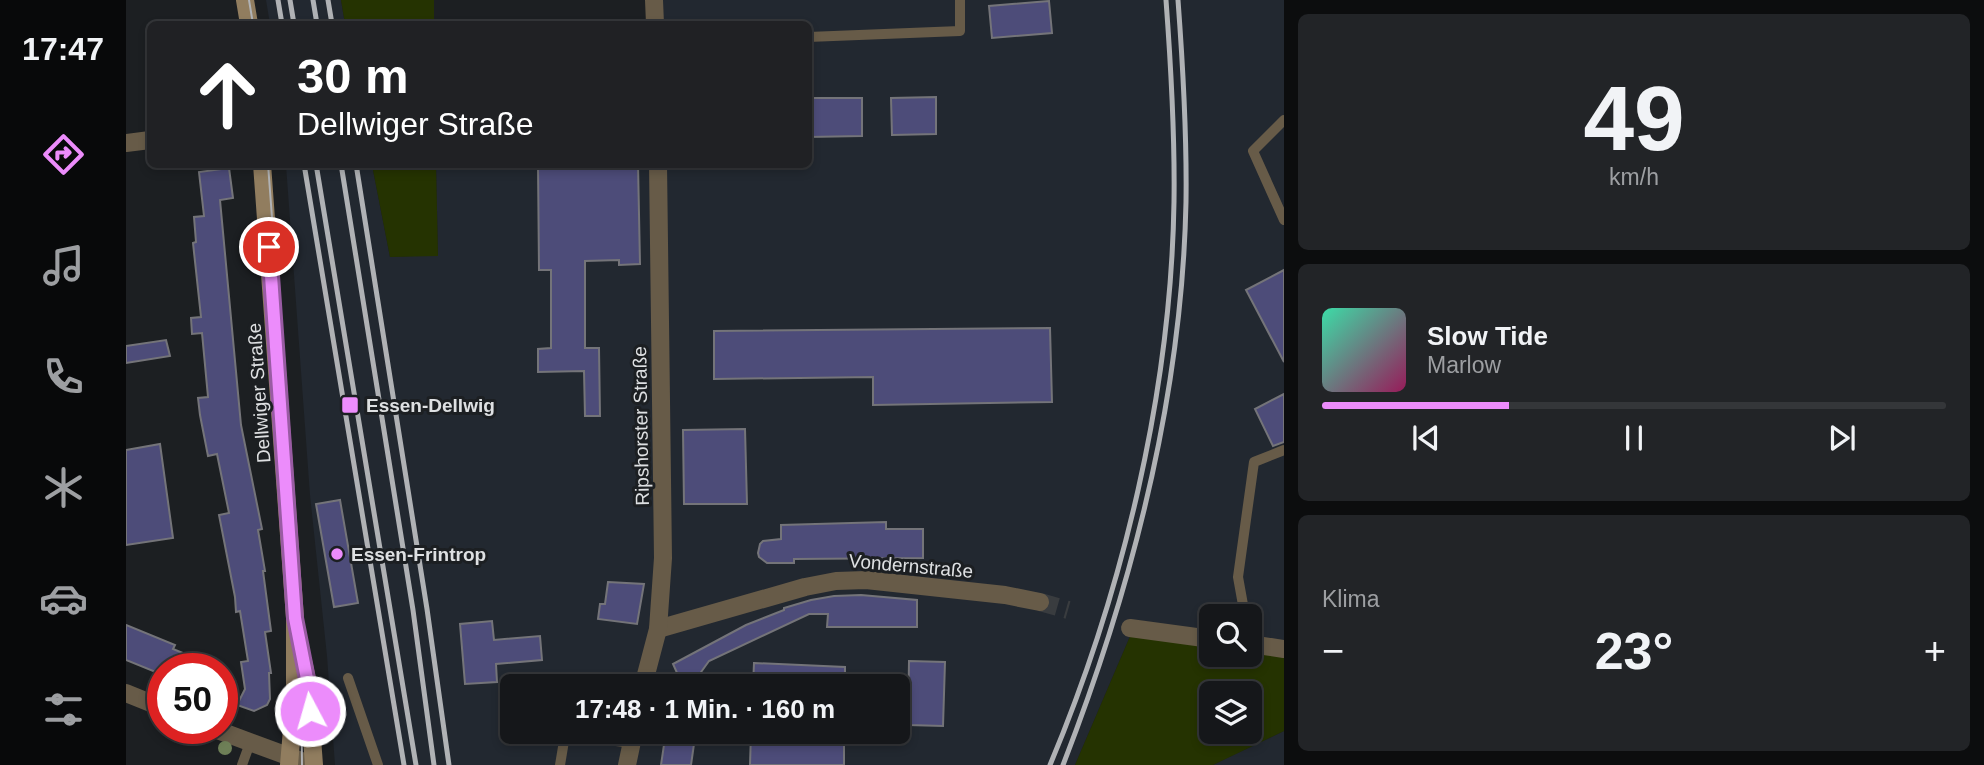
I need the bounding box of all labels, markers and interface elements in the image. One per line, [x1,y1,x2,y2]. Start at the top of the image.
text: 17:47 [22,31,104,67]
icon: ahead [182,49,273,140]
text: 30 m [297,49,409,103]
text: 49 [1583,68,1685,169]
text: Dellwiger Straße [297,106,534,142]
icon: directions [39,130,88,179]
text: km/h [1609,164,1659,190]
pin [239,217,299,277]
icon: arrive [250,228,288,266]
icon: music [39,241,88,290]
text: Slow Tide [1427,321,1548,351]
street label: Dellwiger Straße [244,322,274,464]
street label: Ripshorster Straße [629,346,653,506]
icon: phone [39,352,88,401]
text: Marlow [1427,352,1501,378]
marker: Essen-Dellwig [340,395,360,415]
place label: Essen-Dellwig [366,395,495,416]
icon: previous [1407,419,1445,457]
icon: pause [1615,419,1653,457]
icon: next [1823,419,1861,457]
icon: climate [39,463,88,512]
place label: Essen-Frintrop [351,544,486,565]
marker: Essen-Frintrop [329,546,345,562]
street label: Vondernstraße [848,550,974,582]
icon: car [39,574,88,623]
text: Klima [1322,586,1380,612]
map controls [1199,604,1262,744]
button: search [1199,604,1262,667]
text: 23° [1595,622,1673,680]
text: − [1322,630,1344,672]
text: + [1924,630,1946,672]
speed limit sign: 50 [147,653,238,744]
position arrow [273,674,347,748]
button: layers [1199,681,1262,744]
icon: filters [39,685,88,734]
text: 17:48 · 1 Min. · 160 m [575,694,835,724]

